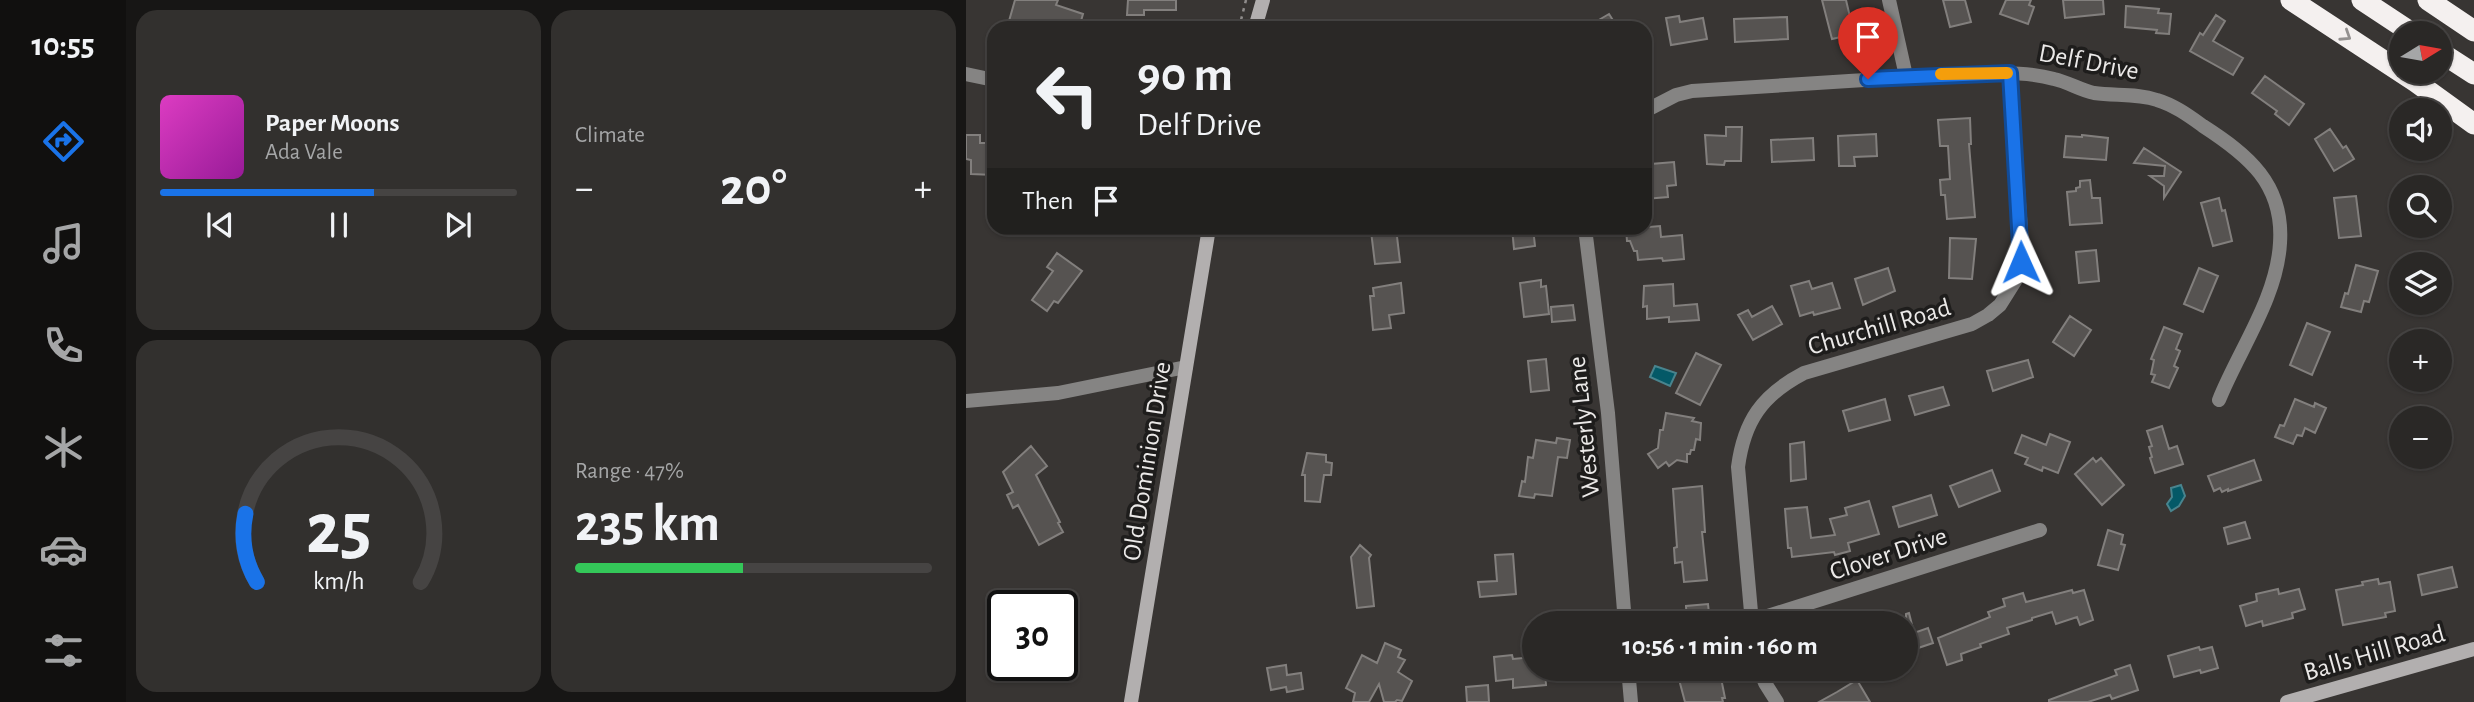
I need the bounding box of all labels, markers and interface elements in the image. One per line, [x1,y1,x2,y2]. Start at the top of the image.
pin [1838,7,1898,79]
icon: arrive [1849,18,1887,56]
north arrow [2389,21,2452,84]
map controls [2389,21,2452,469]
one-way arrow [2339,27,2352,40]
text: 10:55 [31,29,95,61]
street label: Delf Drive [2037,40,2141,84]
icon: left [1022,49,1113,140]
text: 90 m [1137,51,1233,100]
button: sound [2389,98,2452,161]
text: Delf Drive [1137,109,1262,141]
text: Paper Moons [265,110,400,136]
icon: directions [39,117,88,166]
text: Climate [575,124,645,147]
text: Ada Vale [265,141,343,164]
text: 20° [720,162,787,214]
text: − [575,170,593,208]
text: + [914,170,932,208]
button: search [2389,175,2452,238]
icon: arrive [1087,182,1125,220]
text: Then [1022,188,1073,214]
icon: previous [201,206,239,244]
icon: pause [320,206,358,244]
icon: next [439,206,477,244]
icon: music [39,219,88,268]
position arrow [1984,225,2058,299]
button: layers [2389,252,2452,315]
street label: Churchill Road [1805,294,1954,360]
icon: phone [39,321,88,370]
button: + [2389,329,2452,392]
street label: Westerly Lane [1564,355,1604,499]
street label: Old Dominion Drive [1118,360,1176,562]
button: − [2389,406,2452,469]
icon: climate [39,423,88,472]
text: Range · 47% [575,460,684,483]
text: 25 [306,494,371,567]
text: 235 km [575,498,720,550]
street label: Clover Drive [1826,523,1950,585]
icon: car [39,525,88,574]
text: km/h [313,569,364,594]
speed limit sign: 30 [987,590,1078,681]
street label: Balls Hill Road [2301,620,2448,686]
icon: filters [39,626,88,675]
text: 10:56 · 1 min · 160 m [1622,633,1818,659]

